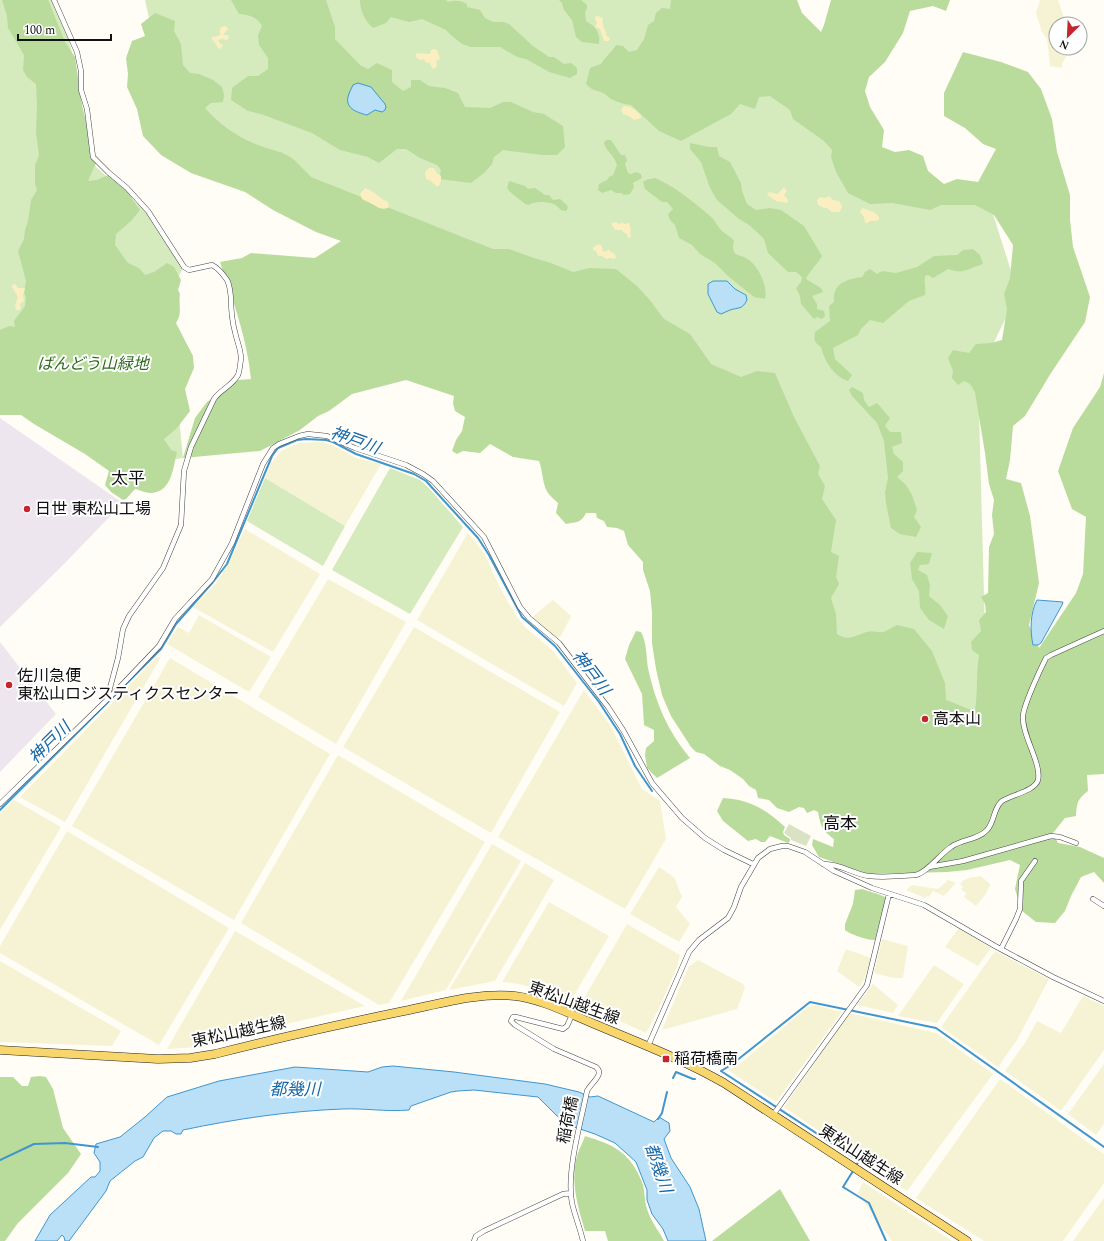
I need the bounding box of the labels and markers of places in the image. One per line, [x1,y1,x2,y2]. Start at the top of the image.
place label: 日世 東松山工場 [35,497,151,521]
marker: 日世 東松山工場 [22,504,32,514]
place label: 佐川急便 東松山ロジスティクスセンター [17,664,240,706]
marker: 佐川急便 東松山ロジスティクスセンター [4,680,14,690]
place label: 高本山 [933,707,981,731]
marker: 高本山 [920,714,930,724]
place label: 稲荷橋南 [674,1047,738,1071]
marker: 稲荷橋南 [661,1054,671,1064]

